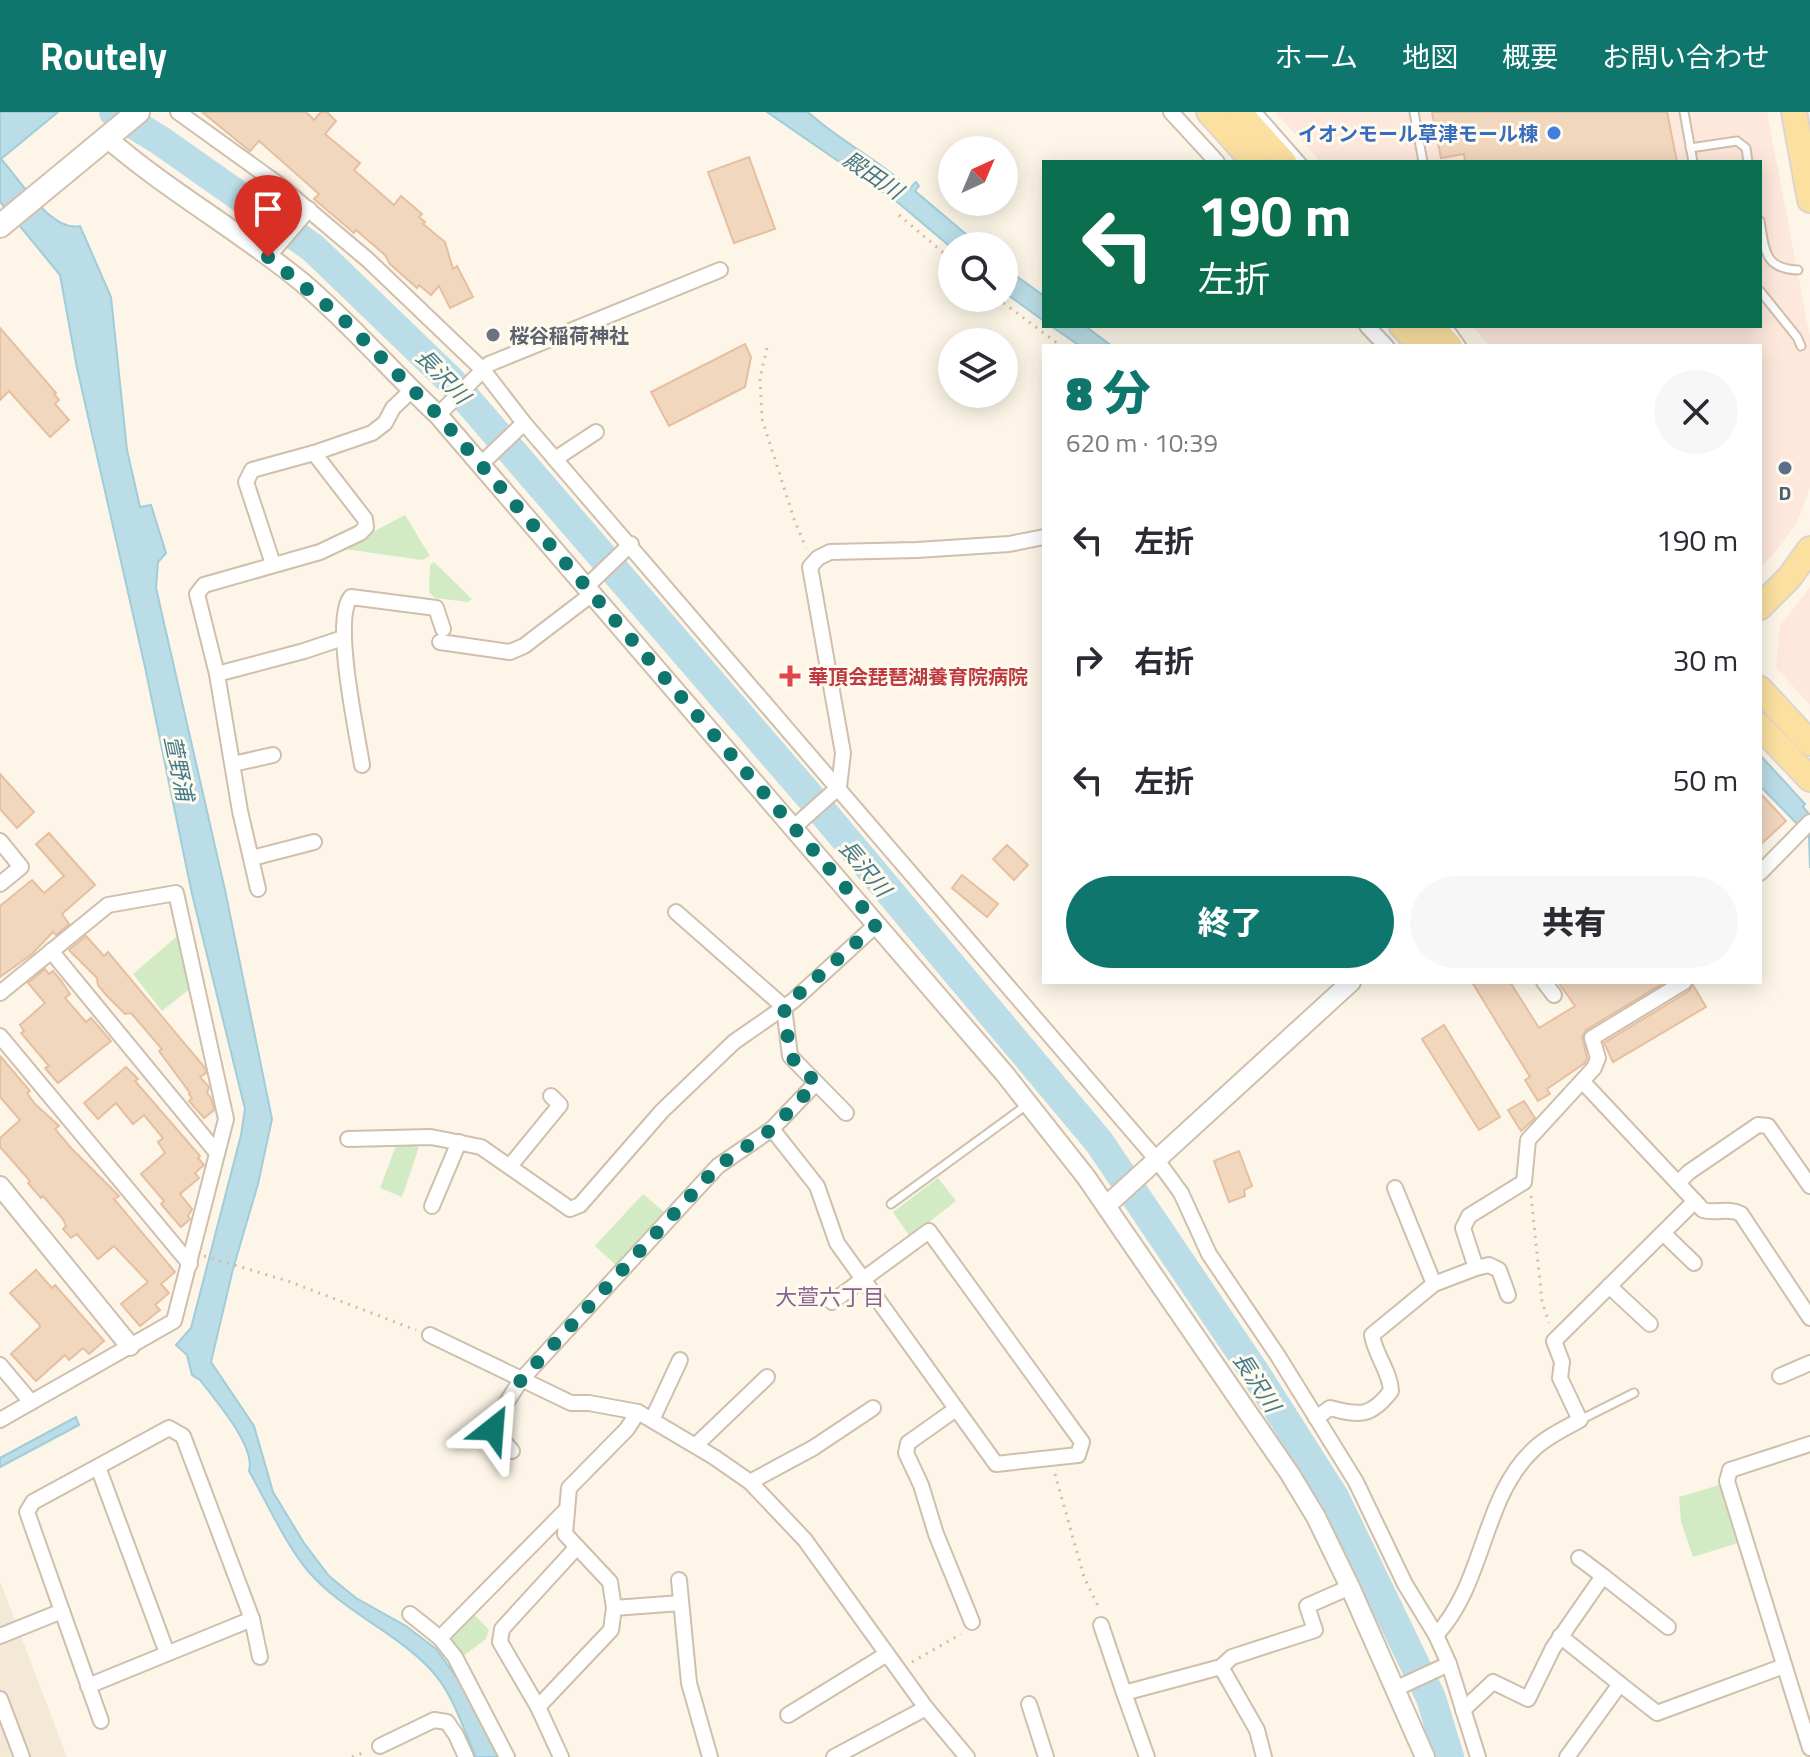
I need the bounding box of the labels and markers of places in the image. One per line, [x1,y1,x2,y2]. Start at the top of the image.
place label: イオンモール草津モール棟 [1298,118,1538,149]
marker: イオンモール草津モール棟 [1545,124,1563,142]
pin [234,175,302,257]
place label: 桜谷稲荷神社 [509,320,629,351]
marker: 桜谷稲荷神社 [484,326,502,344]
marker: D [1776,459,1794,477]
place label: D [1779,477,1791,508]
place label: 華頂会琵琶湖養育院病院 [808,661,1028,692]
marker: 華頂会琵琶湖養育院病院 [779,665,801,687]

